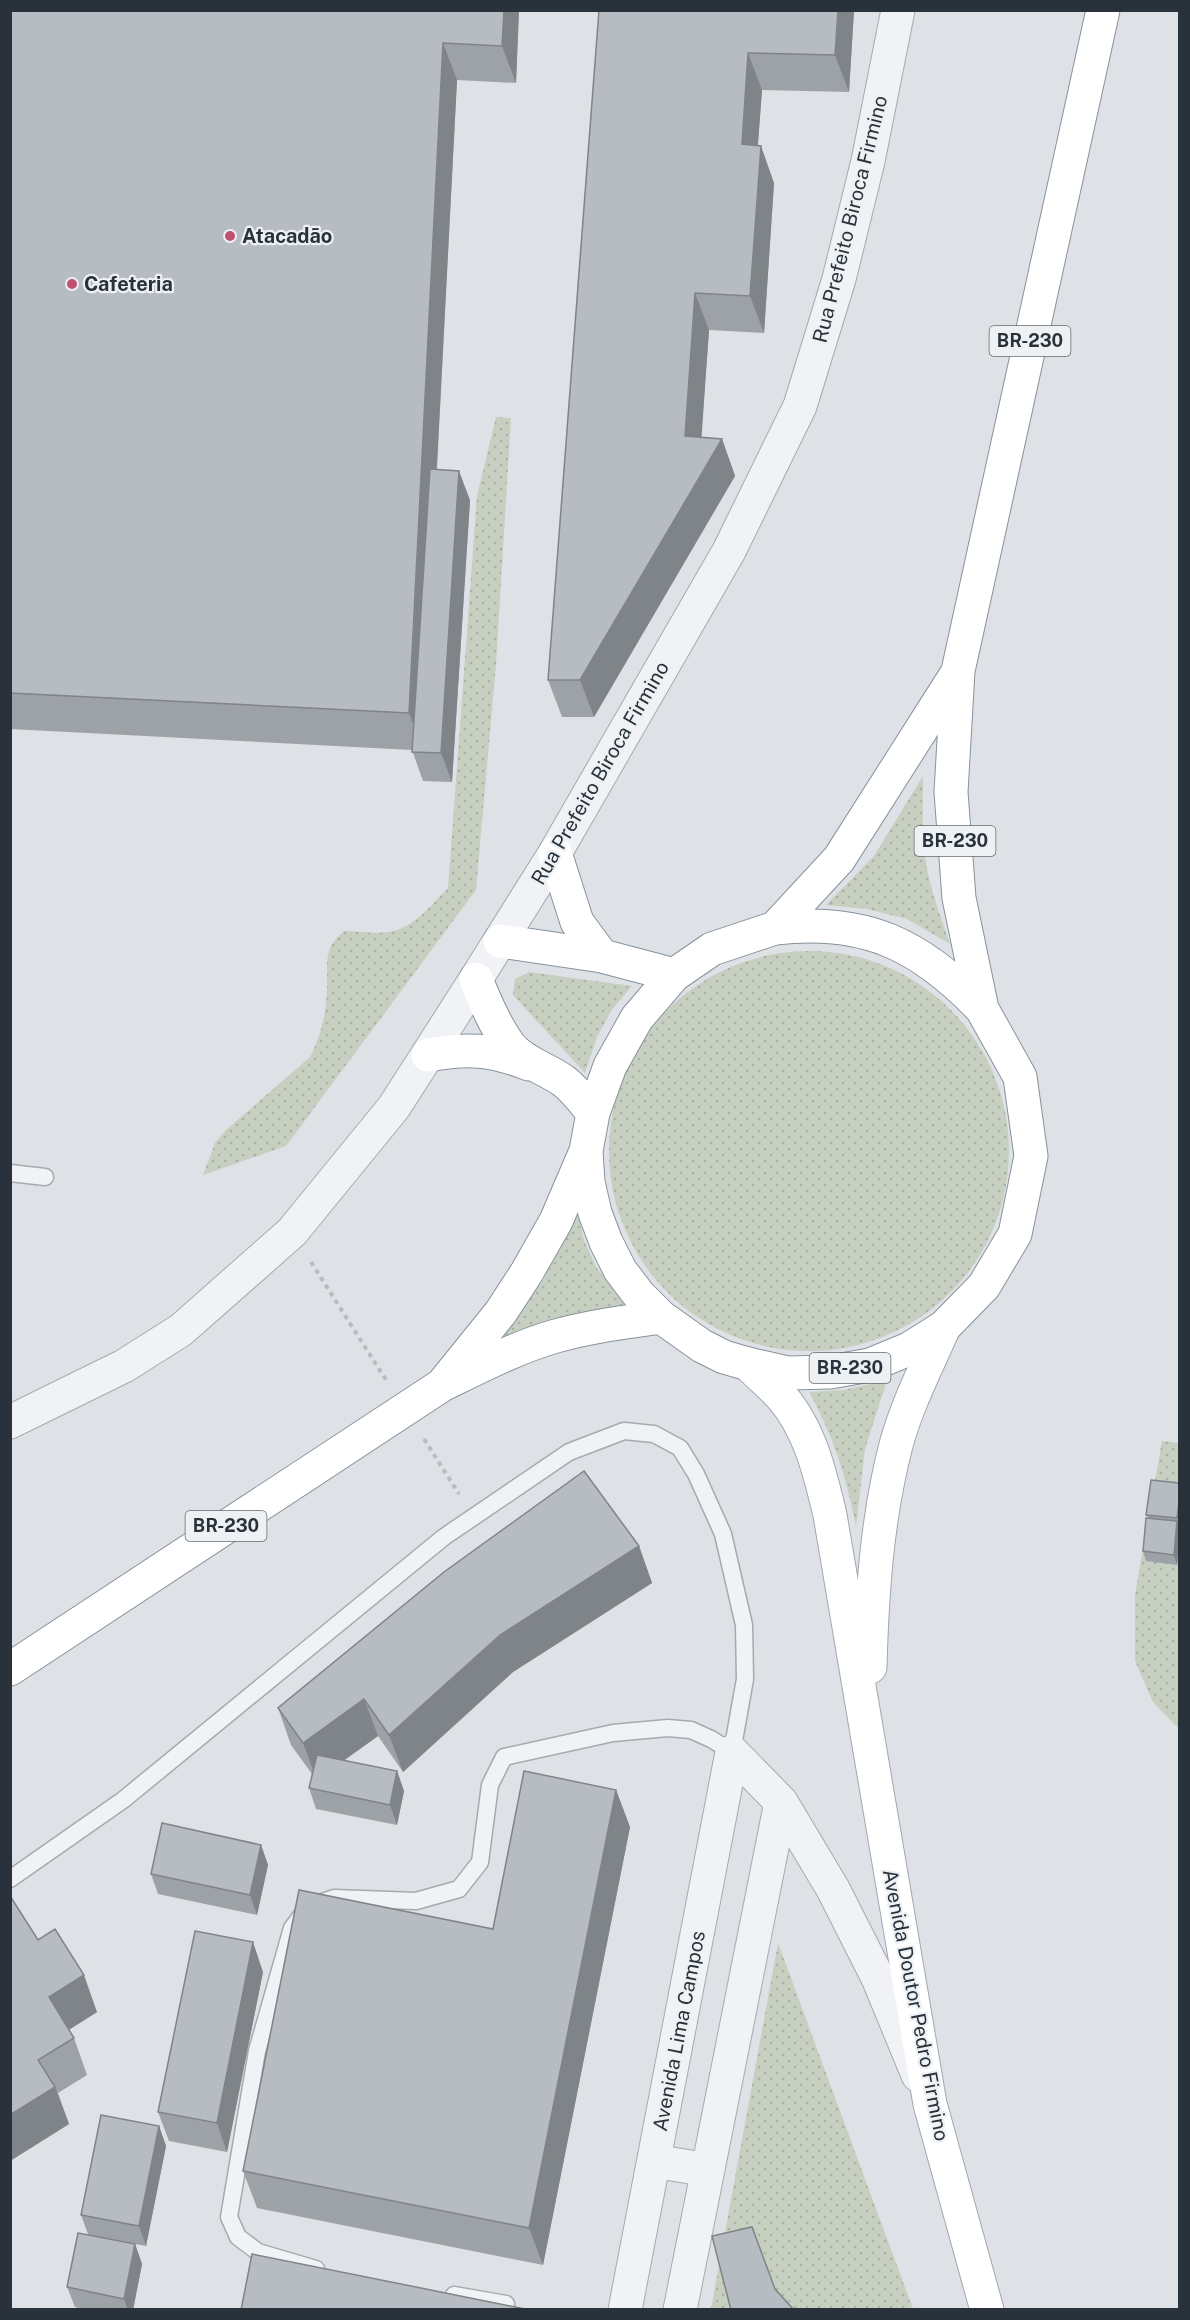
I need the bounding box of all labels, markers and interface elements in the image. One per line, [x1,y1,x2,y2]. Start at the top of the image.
street label: Rua Prefeito Biroca Firmino [808,93,892,345]
place label: Atacadão [242,224,332,248]
marker: Atacadão [223,229,237,243]
place label: Cafeteria [84,272,173,296]
marker: Cafeteria [65,277,79,291]
road number: BR-230 [990,326,1070,356]
street label: Rua Prefeito Biroca Firmino [526,657,674,889]
road number: BR-230 [914,826,996,856]
road number: BR-230 [810,1353,890,1383]
road number: BR-230 [186,1511,266,1541]
street label: Avenida Doutor Pedro Firmino [878,1867,954,2143]
street label: Avenida Lima Campos [648,1929,710,2133]

